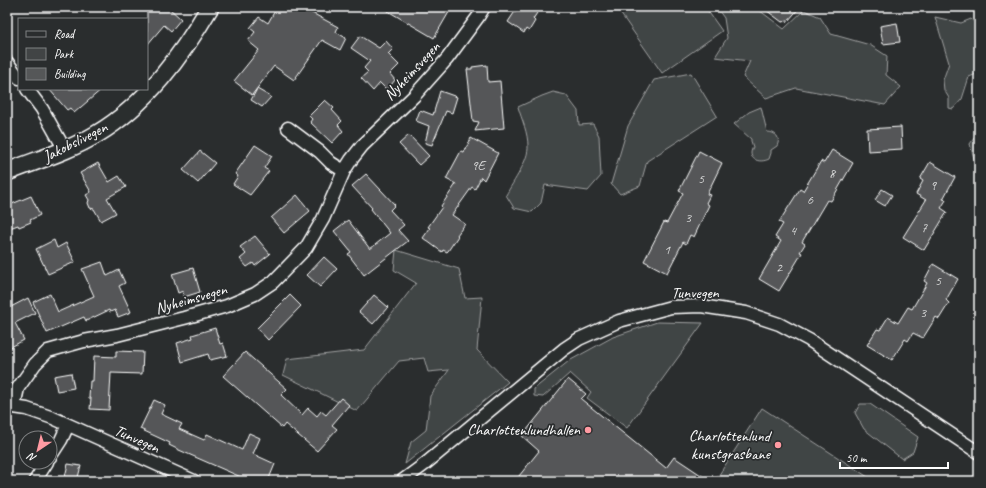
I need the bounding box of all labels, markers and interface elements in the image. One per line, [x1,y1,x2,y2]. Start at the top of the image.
legend [18,18,148,90]
text: Road [54,26,76,42]
street label: Nyheimsvegen [380,37,445,105]
text: Park [54,46,75,62]
text: Building [54,66,86,82]
street label: Jakobslivegen [38,117,111,167]
house number: 9E [471,157,486,174]
house number: 8 [829,165,837,182]
house number: 5 [698,170,705,187]
house number: 9 [930,177,938,194]
house number: 6 [807,191,814,208]
house number: 3 [685,209,693,226]
house number: 7 [921,219,928,236]
house number: 4 [790,222,798,239]
house number: 1 [664,241,671,258]
house number: 2 [776,259,784,276]
house number: 5 [935,272,942,289]
street label: Nyheimsvegen [153,279,230,319]
street label: Tunvegen [671,283,720,303]
house number: 3 [920,304,928,321]
street label: Tunvegen [111,420,164,458]
place label: Charlottenlundhallen [467,420,581,440]
marker: Charlottenlundhallen [583,425,593,435]
place label: Charlottenlund kunstgrasbane [689,426,773,464]
north arrow [18,430,58,470]
marker: Charlottenlund kunstgrasbane [773,440,783,450]
scale bar [840,444,948,470]
text: N [24,449,39,466]
text: 50 m [846,450,868,466]

